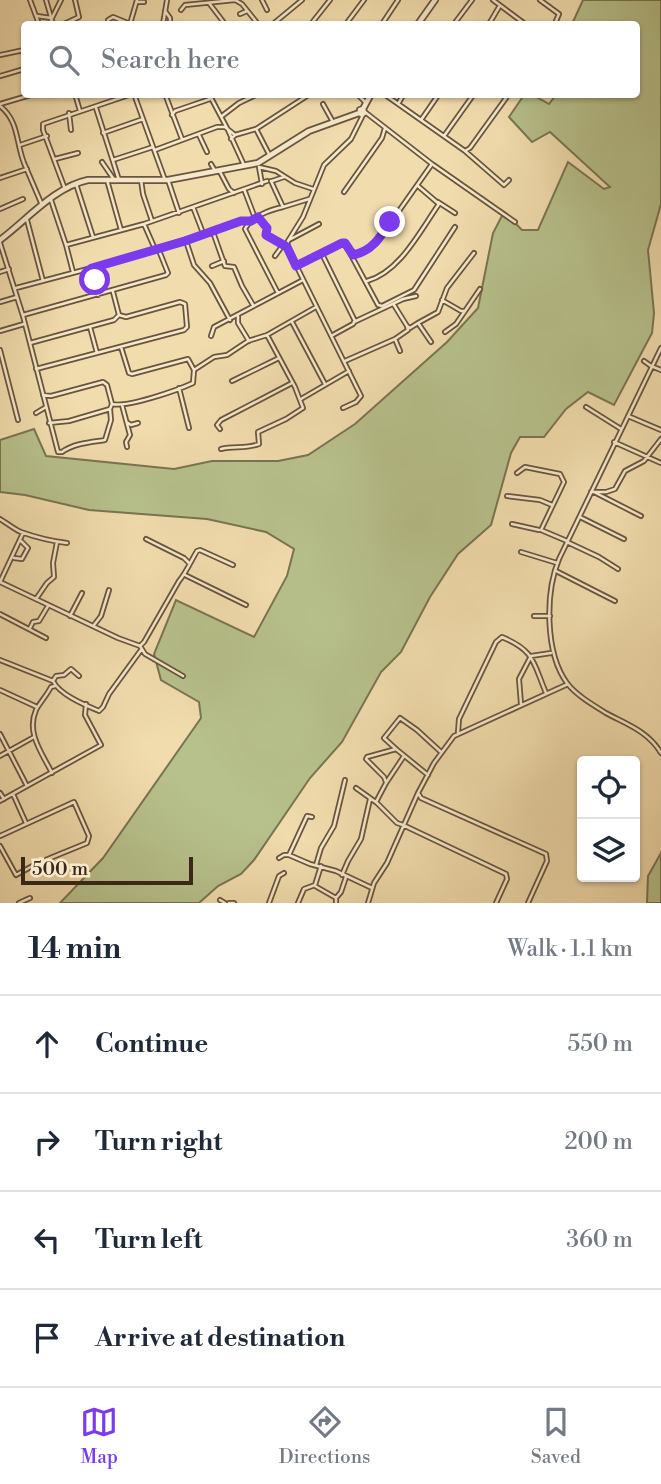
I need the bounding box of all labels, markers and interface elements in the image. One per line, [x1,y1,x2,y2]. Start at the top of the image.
search box [21,21,640,98]
icon: search [45,41,83,79]
text: Search here [101,44,240,76]
route end [374,206,405,237]
route start [79,264,110,295]
map controls [577,756,640,882]
button: locate [577,756,640,819]
button: layers [577,819,640,882]
scale bar [21,854,192,886]
text: 500 m [32,857,88,881]
text: 14 min [28,930,121,968]
text: Walk · 1.1 km [507,935,633,963]
icon: ahead [28,1025,66,1063]
text: Continue [95,1028,208,1060]
text: 550 m [568,1030,633,1058]
icon: right [28,1123,66,1161]
text: Turn right [95,1126,223,1158]
text: 200 m [565,1128,633,1156]
icon: left [28,1221,66,1259]
text: Turn left [95,1224,203,1256]
text: 360 m [566,1226,633,1254]
icon: arrive [28,1319,66,1357]
text: Arrive at destination [95,1322,345,1354]
tab: Map [80,1403,118,1469]
tab: Directions [279,1403,370,1469]
tab: Saved [531,1403,581,1469]

